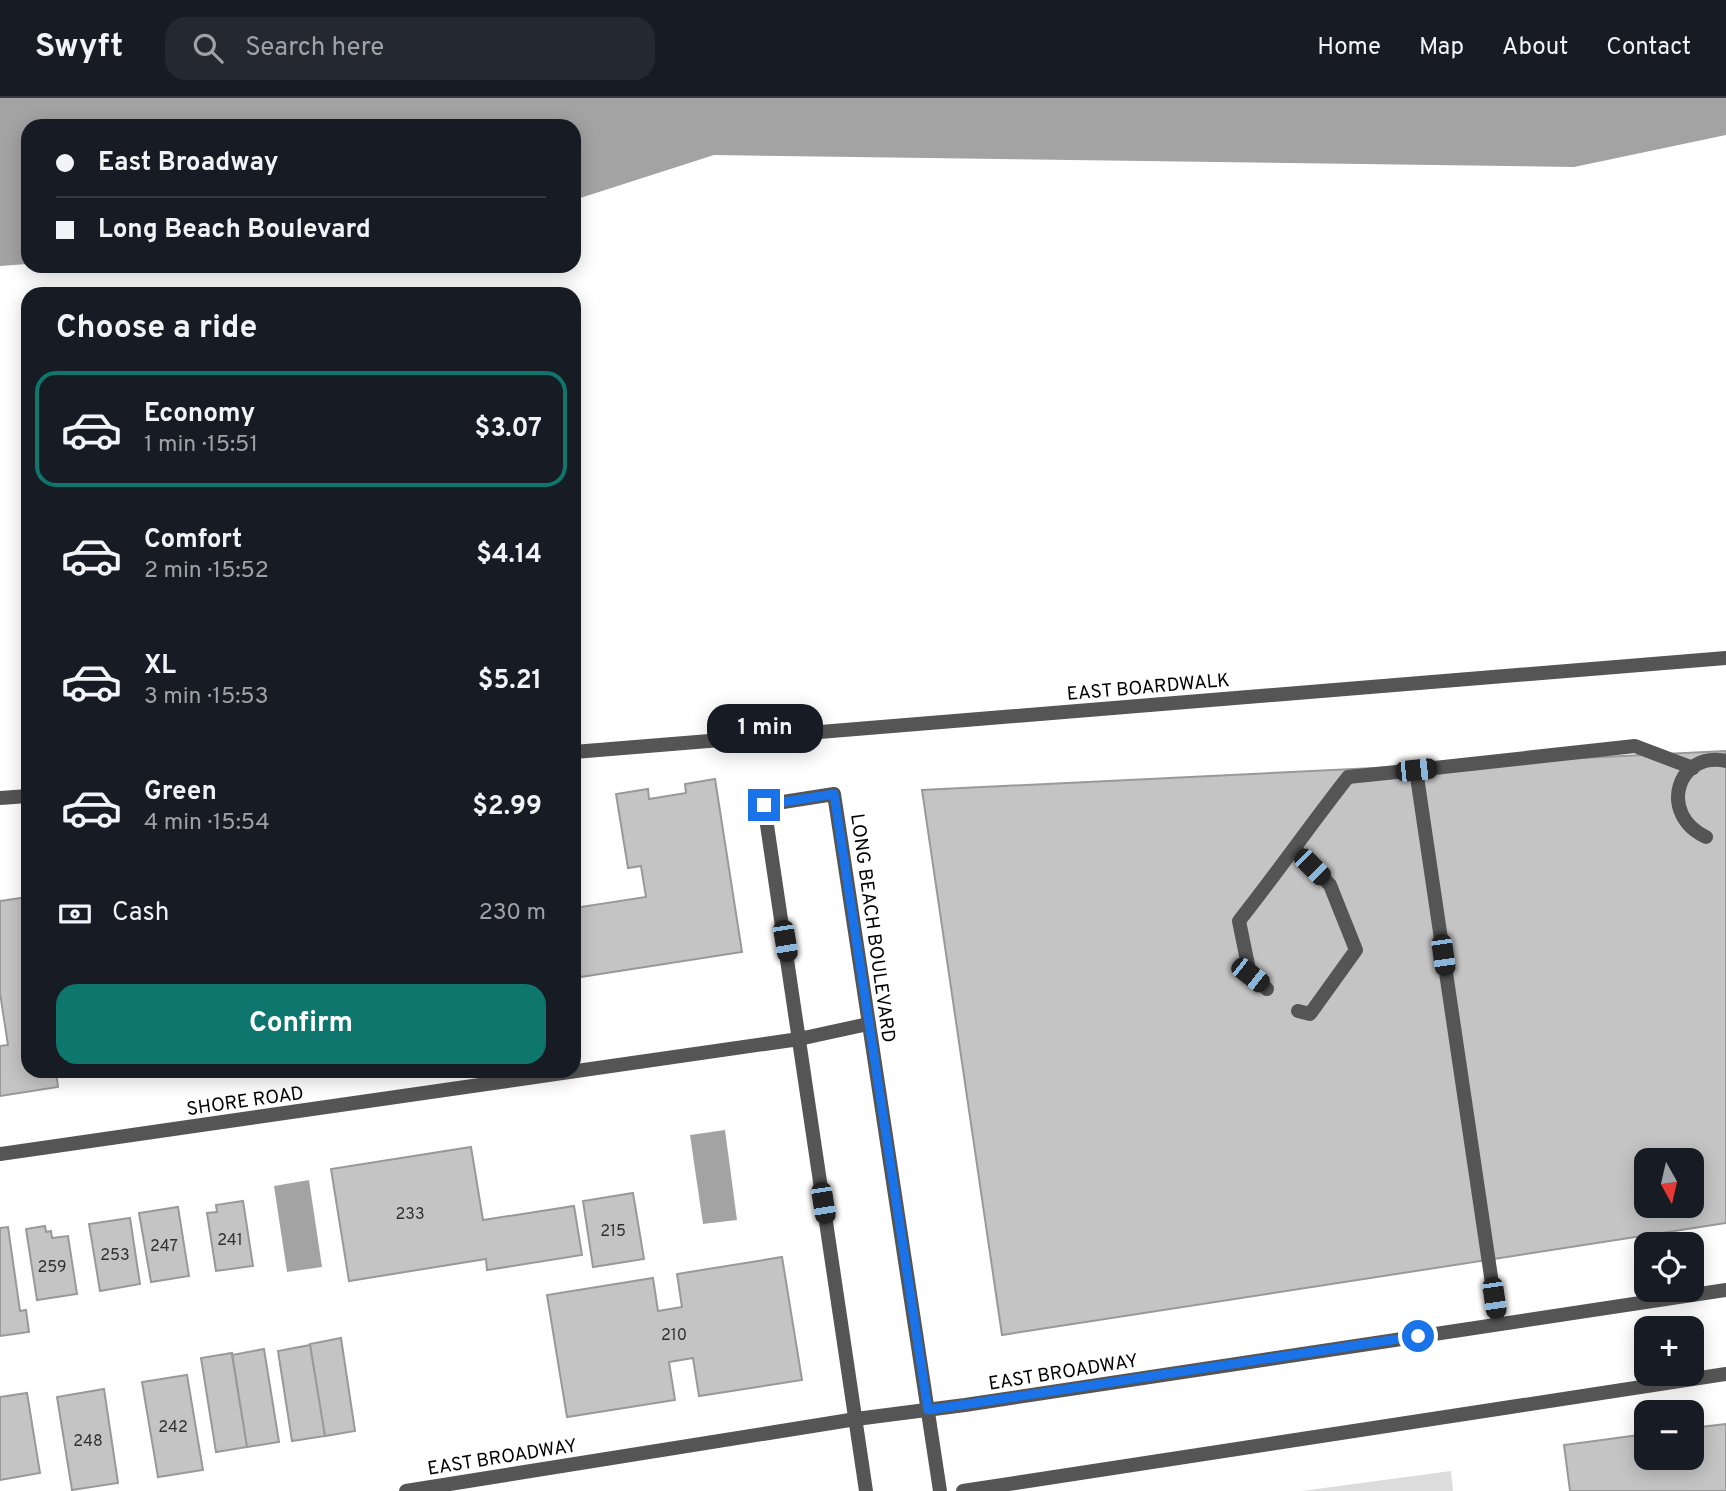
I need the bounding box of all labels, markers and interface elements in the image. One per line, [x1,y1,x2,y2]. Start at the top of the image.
search box [165,17,655,80]
text: Swyft [35,27,123,69]
icon: search [189,29,227,67]
text: Search here [245,32,384,65]
text: Home [1317,33,1381,63]
text: Map [1419,33,1464,63]
text: About [1502,33,1568,63]
text: Contact [1606,33,1691,63]
text: East Broadway [98,147,278,180]
text: Long Beach Boulevard [98,214,371,247]
text: Choose a ride [56,309,257,349]
icon: car [60,398,123,461]
text: Economy [144,398,255,431]
text: $3.07 [474,413,542,446]
text: 1 min · 15:51 [144,431,258,460]
icon: car [60,524,123,587]
text: Comfort [144,524,242,557]
text: $4.14 [476,539,542,572]
text: 2 min · 15:52 [144,557,269,586]
icon: car [60,650,123,713]
text: XL [144,650,176,683]
text: $5.21 [478,665,542,698]
street label: EAST BOARDWALK [1066,669,1231,707]
text: 3 min · 15:53 [144,683,269,712]
callout: 1 min [706,704,822,752]
text: 1 min [737,714,793,743]
car [1395,757,1438,783]
icon: car [60,776,123,839]
text: Green [144,776,217,809]
route end [748,789,780,821]
text: $2.99 [472,791,542,824]
text: 4 min · 15:54 [144,809,270,838]
street label: LONG BEACH BOULEVARD [844,812,900,1044]
car [1290,845,1335,889]
icon: cash [56,895,94,933]
text: Cash [112,897,169,930]
text: 230 m [479,899,546,928]
car [772,919,799,963]
car [1430,933,1457,977]
car [1227,954,1274,996]
button: Confirm [56,984,546,1064]
street label: SHORE ROAD [185,1082,305,1122]
north arrow [1634,1148,1704,1218]
map controls [1634,1148,1704,1470]
car [810,1181,837,1225]
house number: 233 [395,1205,425,1225]
house number: 215 [600,1222,626,1242]
house number: 241 [217,1231,243,1251]
button: locate [1634,1232,1704,1302]
house number: 247 [150,1237,178,1257]
house number: 253 [100,1246,130,1266]
house number: 259 [37,1258,67,1278]
car [1481,1276,1508,1320]
button: + [1634,1316,1704,1386]
route start [1402,1320,1434,1352]
house number: 210 [661,1326,687,1346]
street label: EAST BROADWAY [987,1349,1140,1397]
button: − [1634,1400,1704,1470]
house number: 242 [158,1418,188,1438]
house number: 248 [73,1432,103,1452]
street label: EAST BROADWAY [426,1434,579,1482]

